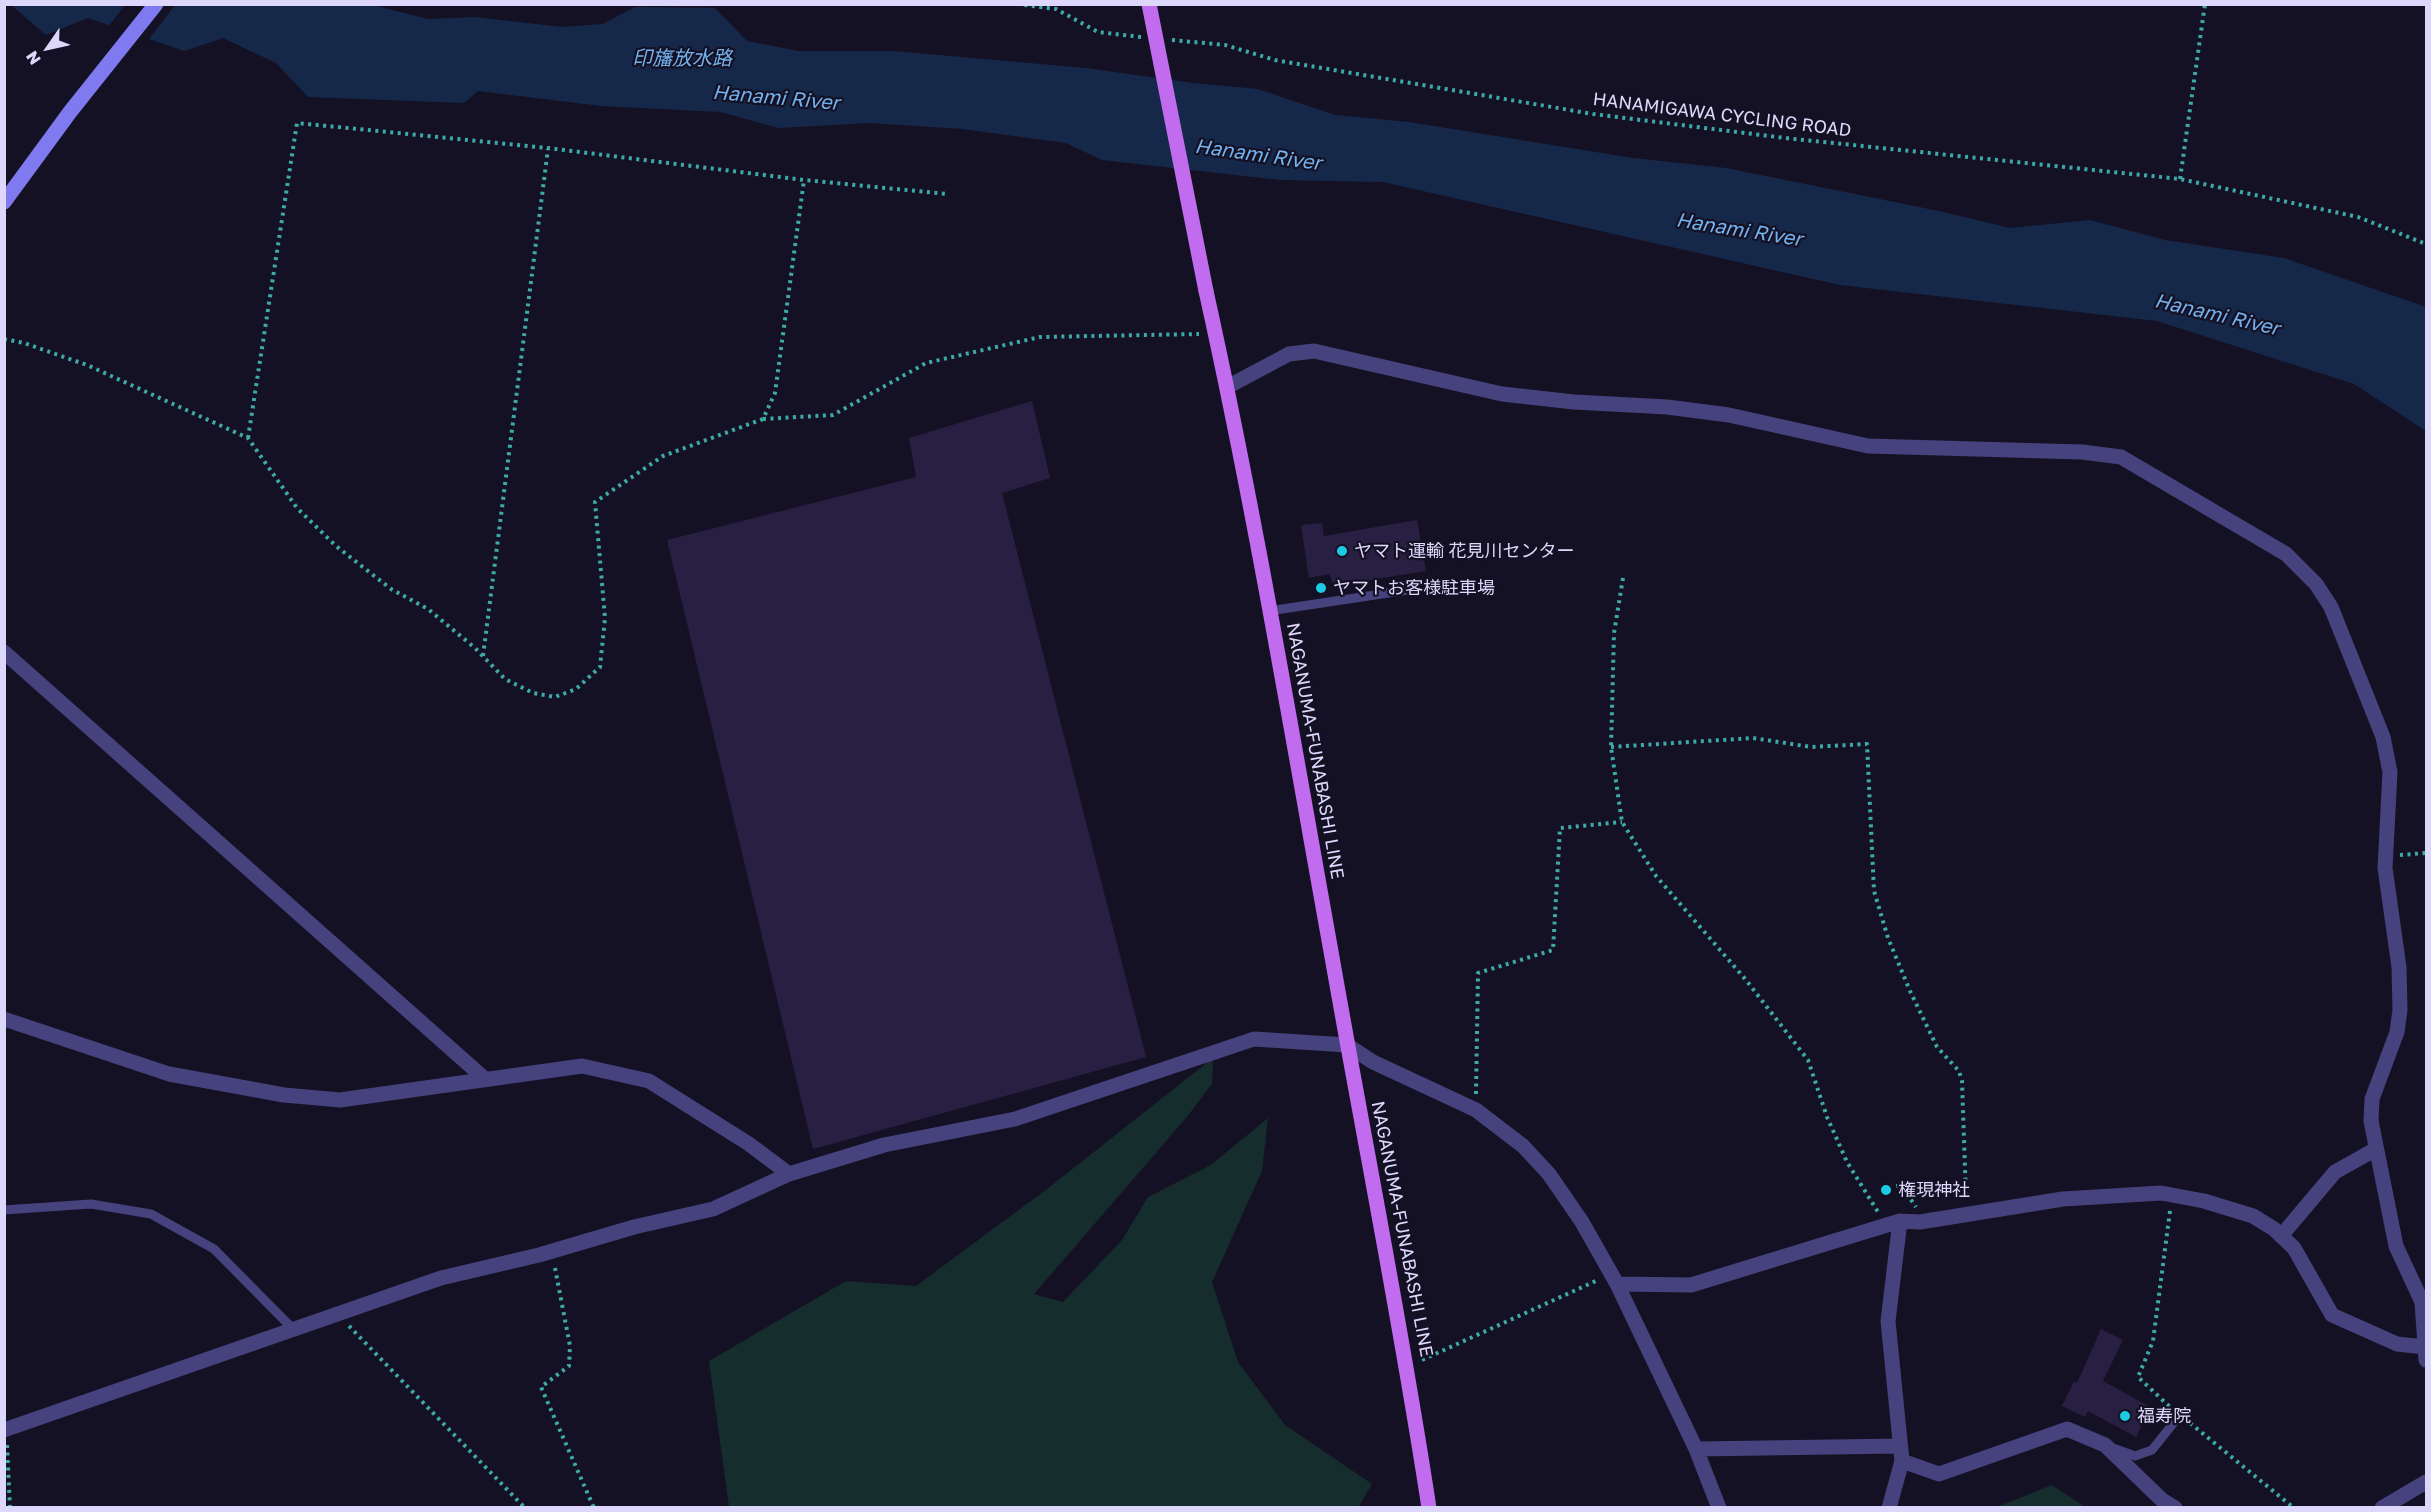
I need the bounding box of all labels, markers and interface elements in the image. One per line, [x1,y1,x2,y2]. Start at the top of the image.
north arrow [18,18,78,78]
text: N [21,47,45,69]
water label: 印旛放水路 [632,47,732,71]
water label: Hanami River [712,80,840,116]
street label: HANAMIGAWA CYCLING ROAD [1592,88,1852,142]
water label: Hanami River [1193,134,1323,176]
water label: Hanami River [1674,208,1804,252]
water label: Hanami River [2152,289,2282,341]
place label: ヤマト運輸 花見川センター [1354,540,1574,562]
marker: ヤマト運輸 花見川センター [1335,544,1349,558]
place label: ヤマトお客様駐車場 [1333,577,1495,599]
marker: ヤマトお客様駐車場 [1314,581,1328,595]
street label: NAGANUMA-FUNABASHI LINE [1282,621,1348,881]
street label: NAGANUMA-FUNABASHI LINE [1367,1099,1437,1359]
place label: 権現神社 [1898,1179,1970,1201]
marker: 権現神社 [1879,1183,1893,1197]
place label: 福寿院 [2137,1405,2191,1427]
marker: 福寿院 [2118,1409,2132,1423]

